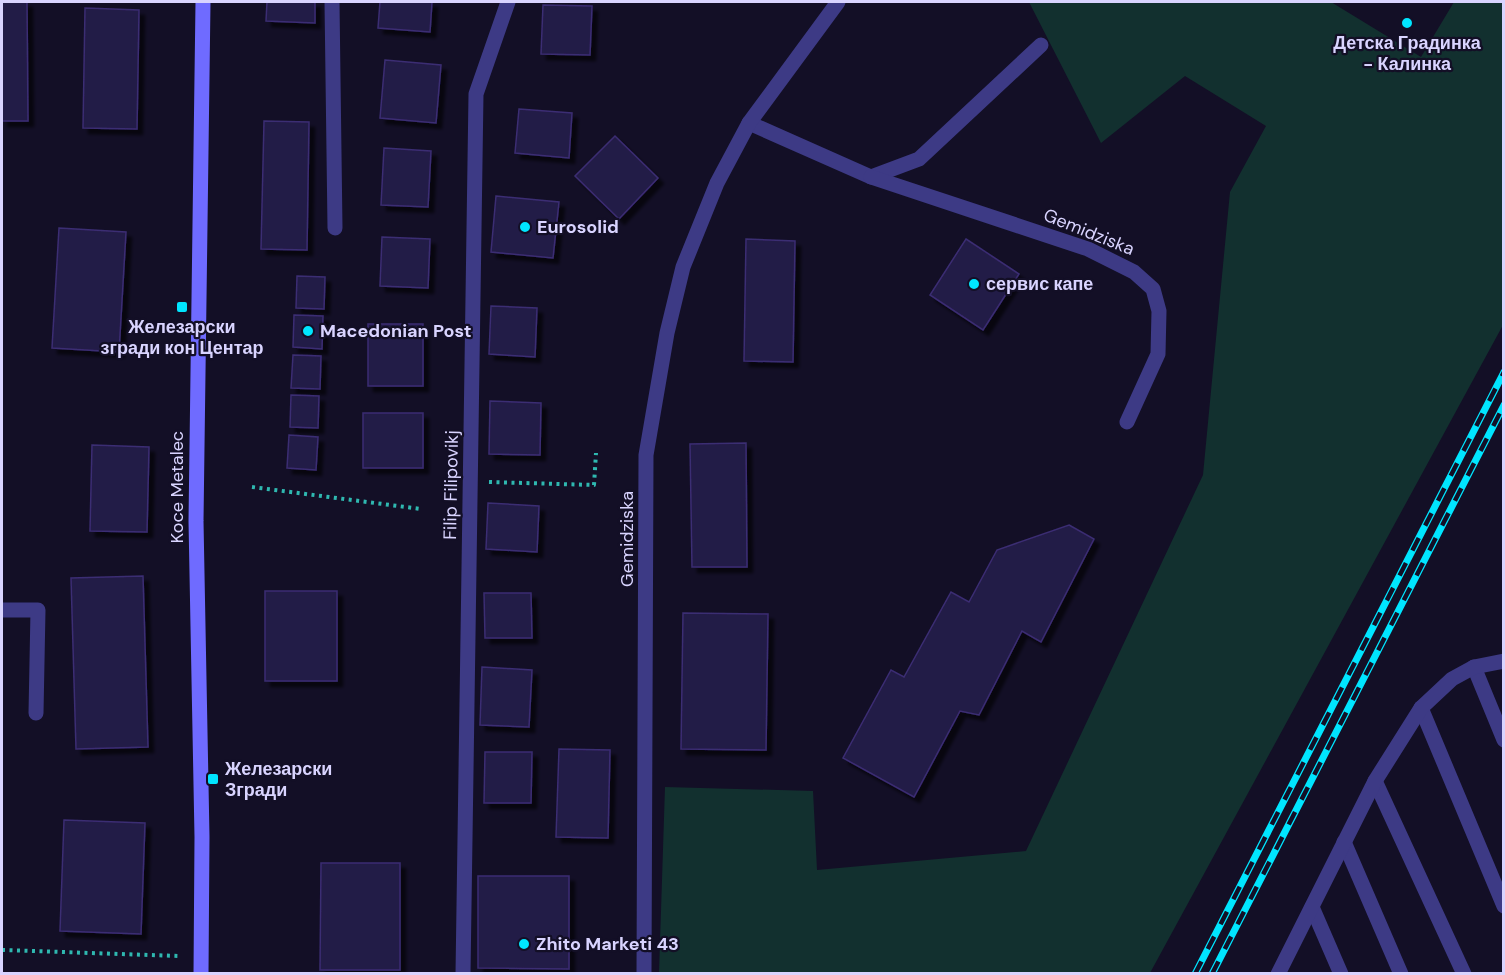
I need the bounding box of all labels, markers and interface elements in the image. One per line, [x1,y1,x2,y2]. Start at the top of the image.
marker: Детска Градинка - Калинка [1400,16,1414,30]
place label: Детска Градинка - Калинка [1333,31,1482,76]
street label: Gemidziska [1040,203,1138,261]
place label: Eurosolid [537,215,619,239]
marker: Eurosolid [518,220,532,234]
place label: сервис капе [986,272,1093,296]
marker: сервис капе [967,277,981,291]
marker: Железарски згради кон Центар [175,300,189,314]
place label: Железарски згради кон Центар [100,315,264,360]
place label: Macedonian Post [320,319,472,343]
marker: Macedonian Post [301,324,315,338]
street label: Filip Filipovikj [438,430,464,540]
street label: Koce Metalec [165,431,189,543]
street label: Gemidziska [615,491,639,587]
place label: Железарски Згради [224,757,332,802]
marker: Железарски Згради [206,772,220,786]
place label: Zhito Marketi 43 [536,932,679,956]
marker: Zhito Marketi 43 [517,937,531,951]

